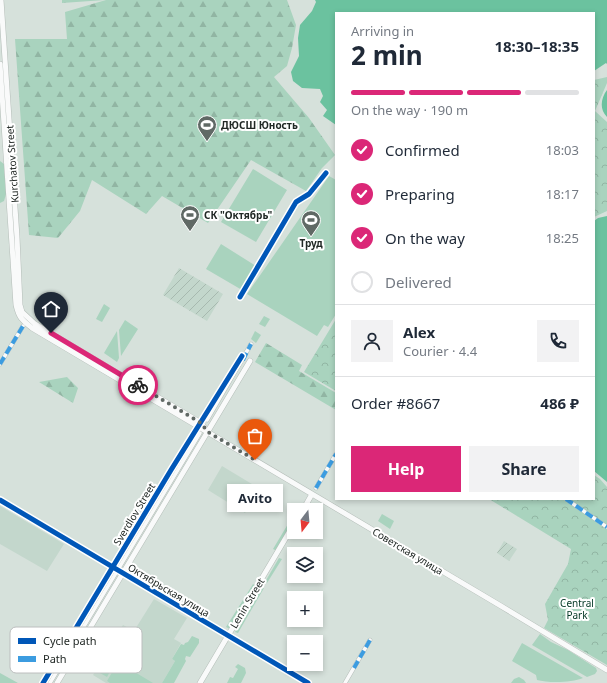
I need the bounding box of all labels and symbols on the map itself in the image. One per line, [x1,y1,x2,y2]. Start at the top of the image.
sports icon: ДЮСШ Юность [196,114,218,142]
place label: ДЮСШ Юность [221,118,298,132]
street label: Kurchatov Street [2,124,22,203]
sports icon: СК "Октябрь" [179,204,201,232]
place label: СК "Октябрь" [204,208,272,222]
sports icon: Труд [300,209,322,237]
place label: Труд [299,236,323,250]
pin [34,292,68,333]
courier [118,365,158,405]
pin [238,419,272,460]
street label: Sverdlov Street [110,480,158,548]
callout: Avito [227,484,283,512]
north arrow [287,503,323,539]
street label: Советская улица [370,524,446,578]
street label: Октябрьская улица [125,560,213,620]
street label: Lenin Street [226,575,268,631]
park label: Central Park [560,596,594,622]
legend [10,627,142,673]
text: Cycle path [43,633,96,648]
text: Path [43,651,67,666]

